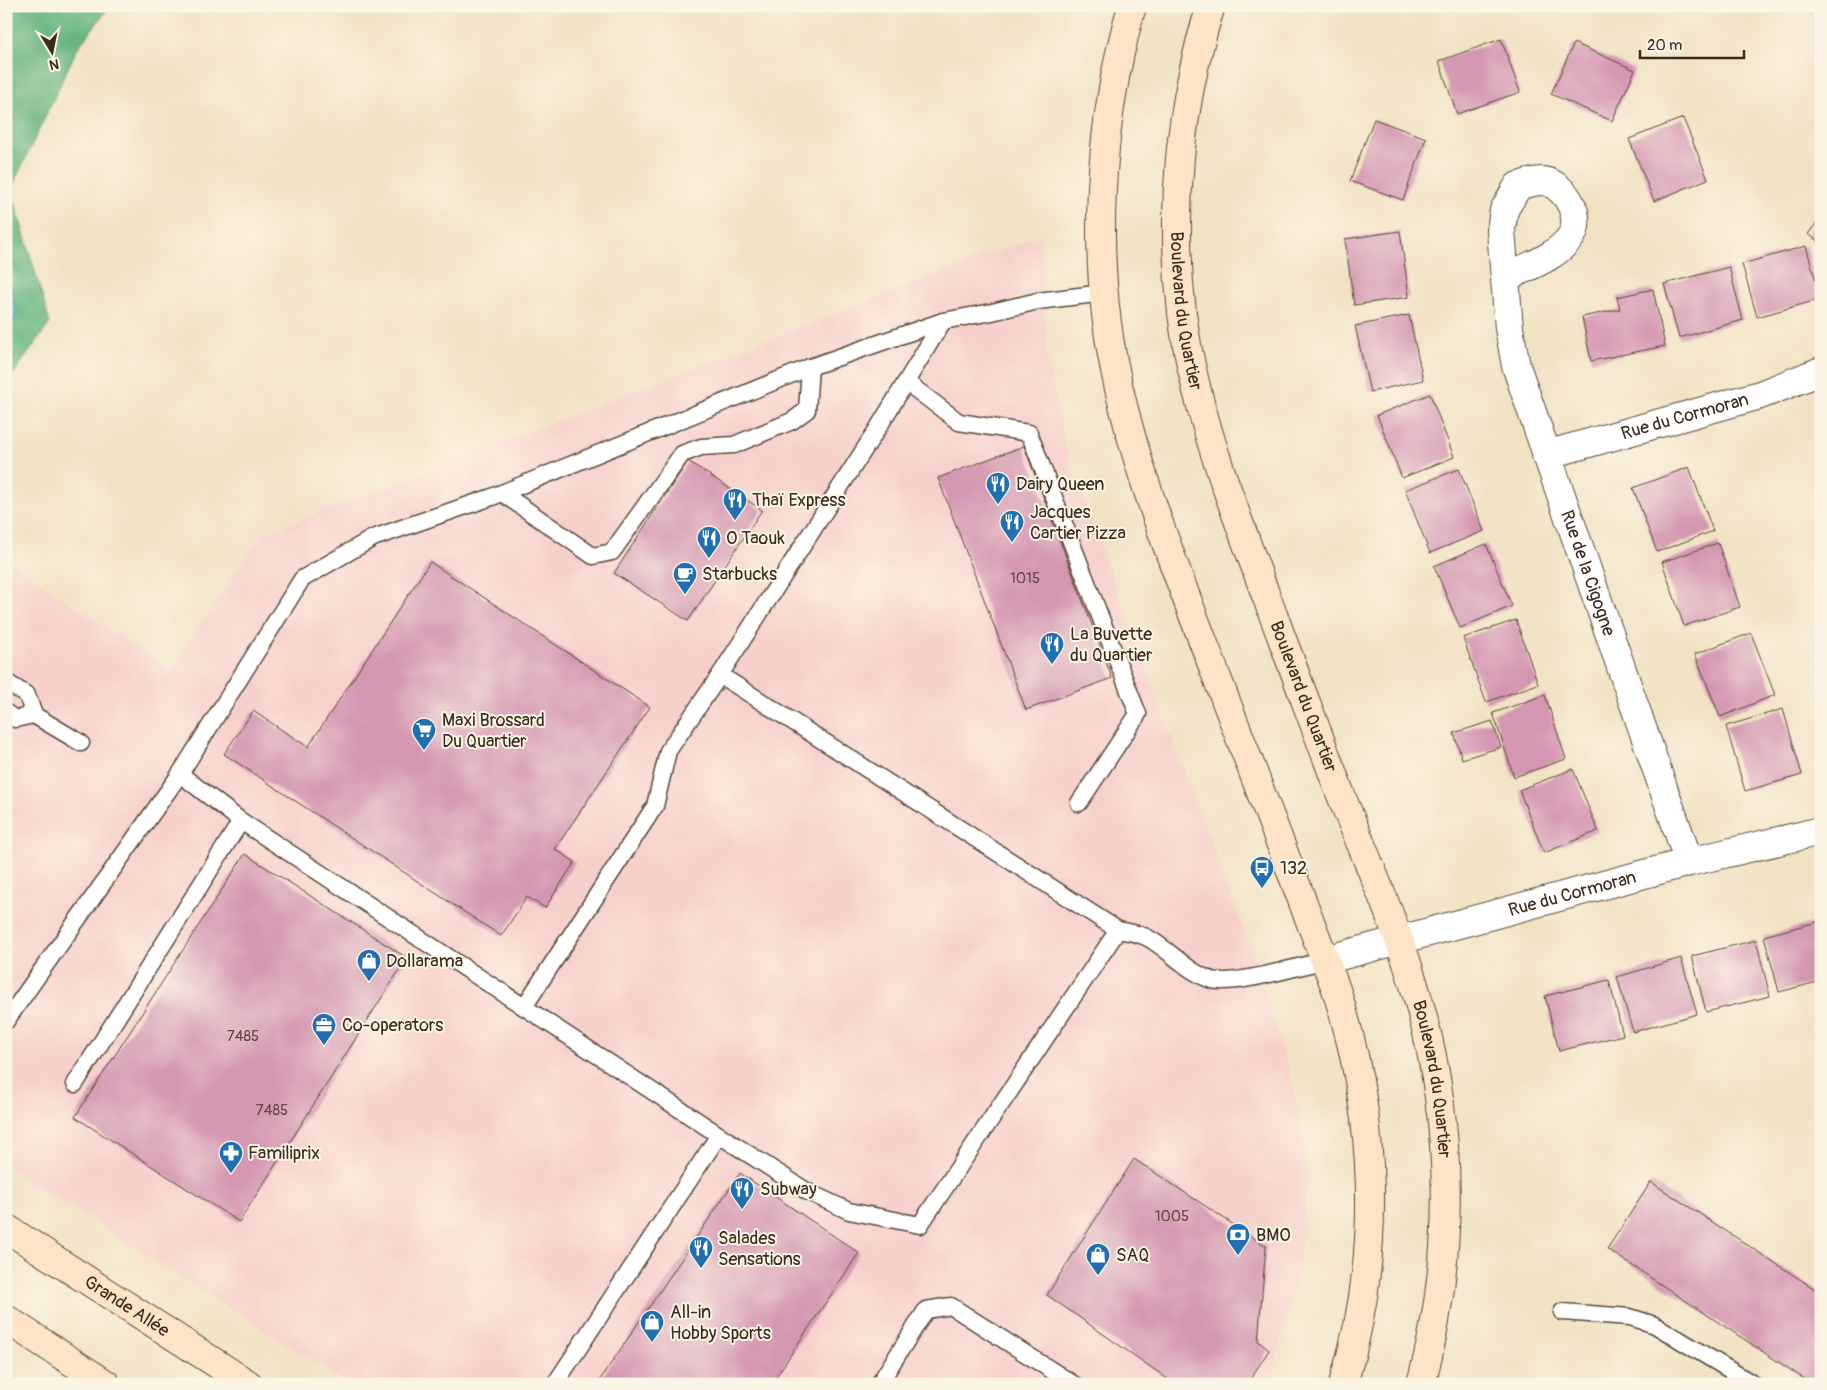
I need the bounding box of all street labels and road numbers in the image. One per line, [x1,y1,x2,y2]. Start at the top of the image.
street label: Boulevard du Quartier [1165,231,1208,393]
street label: Rue du Cormoran [1618,387,1751,445]
street label: Rue de la Cigogne [1556,507,1621,639]
street label: Boulevard du Quartier [1265,618,1343,776]
street label: Rue du Cormoran [1506,865,1639,922]
street label: Boulevard du Quartier [1407,997,1456,1159]
street label: Grande Allée [80,1270,174,1342]

